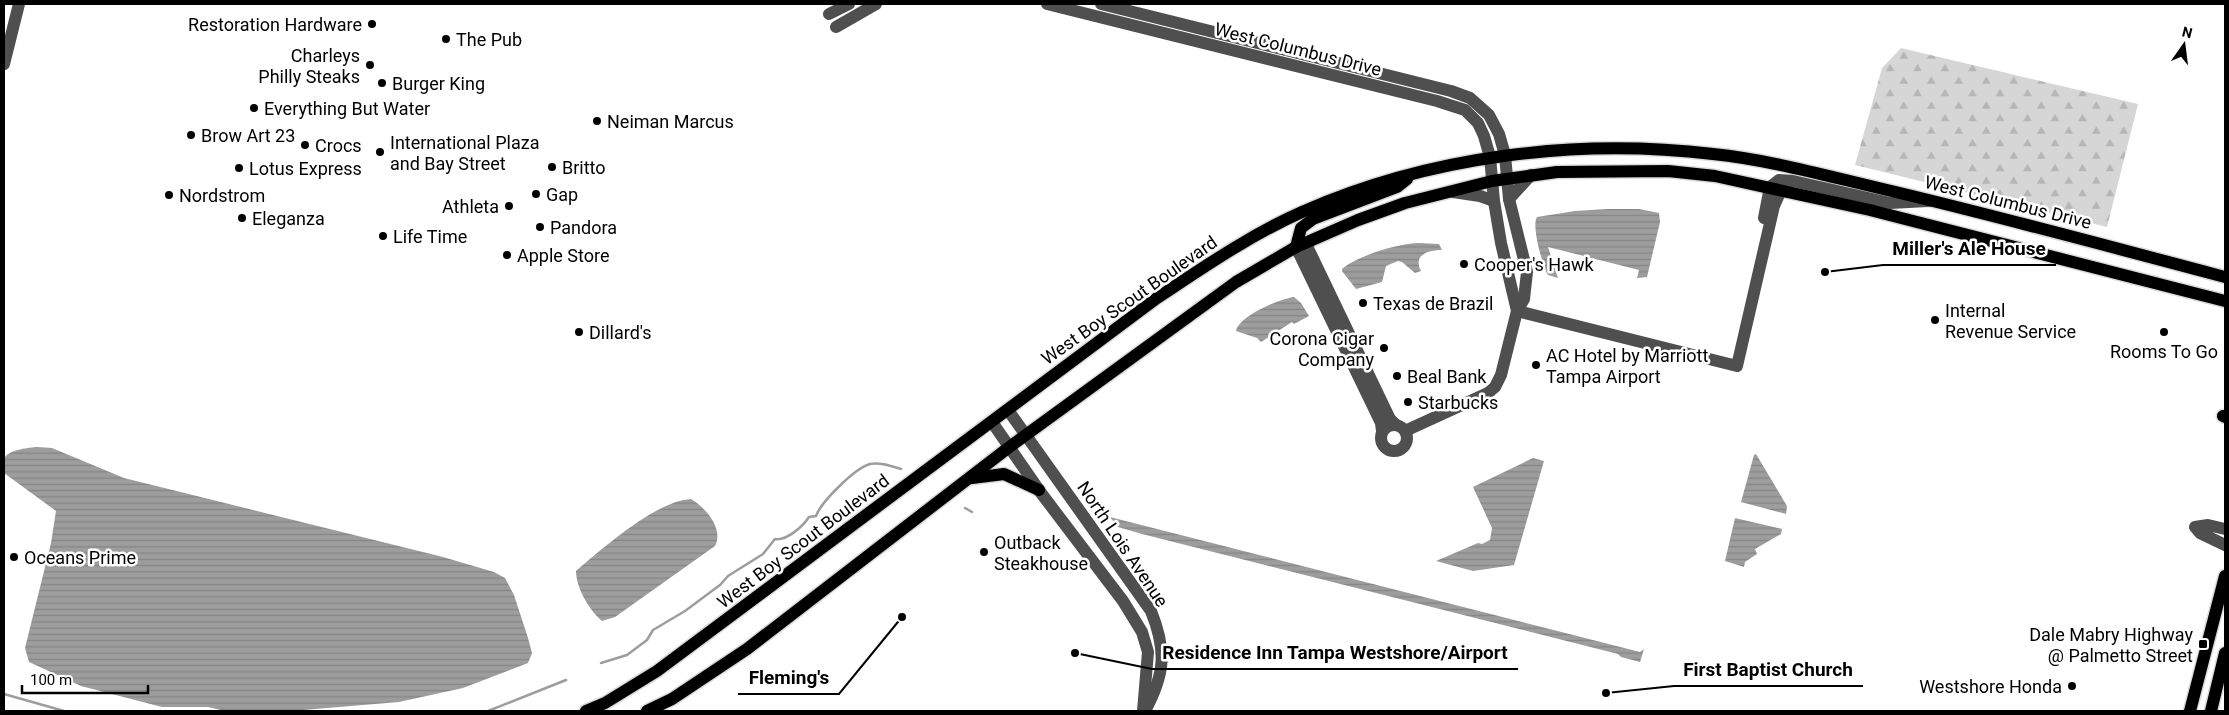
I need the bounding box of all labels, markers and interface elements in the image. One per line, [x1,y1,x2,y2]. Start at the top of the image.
place label: Restoration Hardware [188,14,362,35]
marker: Restoration Hardware [366,18,378,30]
street label: West Columbus Drive [1212,18,1384,80]
north arrow [2159,20,2209,70]
text: N [2180,23,2194,41]
place label: The Pub [456,29,522,50]
marker: The Pub [440,33,452,45]
place label: Charleys Philly Steaks [258,45,360,87]
marker: Charleys Philly Steaks [364,59,376,71]
place label: Burger King [392,73,485,94]
marker: Burger King [376,77,388,89]
place label: Everything But Water [264,98,430,119]
marker: Everything But Water [248,102,260,114]
place label: Neiman Marcus [607,111,734,132]
marker: Neiman Marcus [591,115,603,127]
place label: Brow Art 23 [201,125,295,146]
marker: Brow Art 23 [185,129,197,141]
place label: International Plaza and Bay Street [390,132,539,174]
place label: Crocs [315,135,362,156]
marker: Crocs [299,139,311,151]
marker: International Plaza and Bay Street [374,146,386,158]
place label: Britto [562,157,606,178]
place label: Lotus Express [249,158,362,179]
marker: Britto [546,161,558,173]
marker: Lotus Express [233,162,245,174]
street label: West Columbus Drive [1922,171,2094,233]
place label: Gap [546,184,578,205]
place label: Nordstrom [179,185,265,206]
marker: Gap [530,188,542,200]
marker: Nordstrom [163,189,175,201]
place label: Athleta [442,196,499,217]
marker: Athleta [503,200,515,212]
place label: Eleganza [252,208,325,229]
marker: Eleganza [236,212,248,224]
place label: Pandora [550,217,617,238]
marker: Pandora [534,221,546,233]
place label: Life Time [393,226,467,247]
marker: Life Time [377,230,389,242]
street label: West Boy Scout Boulevard [1037,231,1221,369]
callout: Miller's Ale House [1883,231,2056,265]
text: Miller's Ale House [1892,237,2046,260]
place label: Apple Store [517,245,610,266]
marker: Apple Store [501,249,513,261]
place label: Cooper's Hawk [1474,254,1594,275]
marker: Cooper's Hawk [1458,258,1470,270]
place label: Texas de Brazil [1373,293,1494,314]
marker: Texas de Brazil [1357,297,1369,309]
place label: Internal Revenue Service [1945,300,2076,342]
marker: Internal Revenue Service [1929,314,1941,326]
place label: Dillard's [589,322,652,343]
marker: Dillard's [573,326,585,338]
marker: Rooms To Go [2158,326,2170,338]
place label: Corona Cigar Company [1270,328,1374,370]
place label: Rooms To Go [2110,341,2218,362]
marker: Corona Cigar Company [1378,342,1390,354]
place label: AC Hotel by Marriott Tampa Airport [1546,345,1708,387]
marker: AC Hotel by Marriott Tampa Airport [1530,359,1542,371]
place label: Beal Bank [1407,366,1487,387]
marker: Beal Bank [1391,370,1403,382]
place label: Starbucks [1418,392,1498,413]
marker: Starbucks [1402,396,1414,408]
street label: West Boy Scout Boulevard [713,470,893,612]
street label: North Lois Avenue [1073,477,1173,611]
place label: Outback Steakhouse [994,532,1088,574]
marker: Outback Steakhouse [978,546,990,558]
place label: Oceans Prime [24,547,136,568]
marker: Oceans Prime [8,551,20,563]
place label: Dale Mabry Highway @ Palmetto Street [2029,624,2193,666]
callout: Residence Inn Tampa Westshore/Airport [1152,635,1518,669]
marker: Dale Mabry Highway @ Palmetto Street [2197,638,2209,650]
text: Residence Inn Tampa Westshore/Airport [1162,641,1508,664]
callout: First Baptist Church [1674,652,1863,686]
text: First Baptist Church [1683,658,1853,681]
callout: Fleming's [738,660,839,694]
scale bar [22,662,149,694]
text: Fleming's [749,666,830,689]
text: 100 m [30,671,72,689]
place label: Westshore Honda [1919,676,2062,697]
marker: Westshore Honda [2066,680,2078,692]

